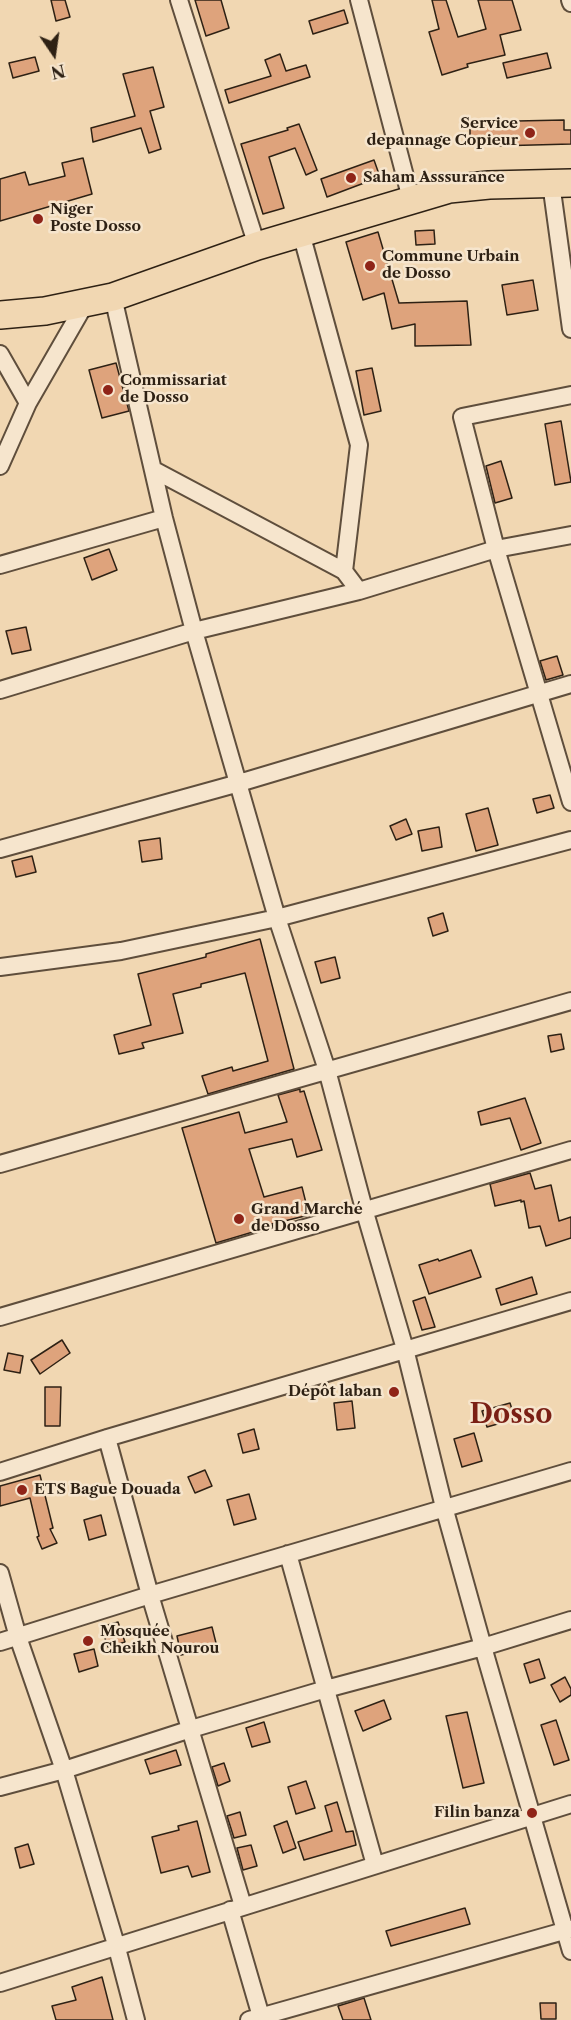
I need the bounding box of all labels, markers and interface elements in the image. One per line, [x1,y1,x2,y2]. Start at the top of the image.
north arrow [24,24,84,84]
text: N [49,60,67,83]
place label: Service depannage Copieur [367,115,518,150]
marker: Service depannage Copieur [523,126,537,140]
place label: Saham Asssurance [363,169,505,187]
marker: Saham Asssurance [344,171,358,185]
place label: Niger Poste Dosso [50,201,141,236]
marker: Niger Poste Dosso [31,212,45,226]
place label: Commune Urbain de Dosso [382,248,520,283]
marker: Commune Urbain de Dosso [363,259,377,273]
place label: Commissariat de Dosso [120,372,227,407]
marker: Commissariat de Dosso [101,383,115,397]
place label: Grand Marché de Dosso [251,1201,363,1236]
marker: Grand Marché de Dosso [232,1212,246,1226]
place label: Dépôt laban [288,1383,382,1401]
marker: Dépôt laban [387,1385,401,1399]
district label: Dosso [470,1399,552,1431]
place label: ETS Bague Douada [34,1481,181,1499]
marker: ETS Bague Douada [15,1483,29,1497]
place label: Mosquée Cheikh Nourou [100,1623,219,1658]
marker: Mosquée Cheikh Nourou [81,1634,95,1648]
place label: Filin banza [434,1804,520,1822]
marker: Filin banza [525,1806,539,1820]

